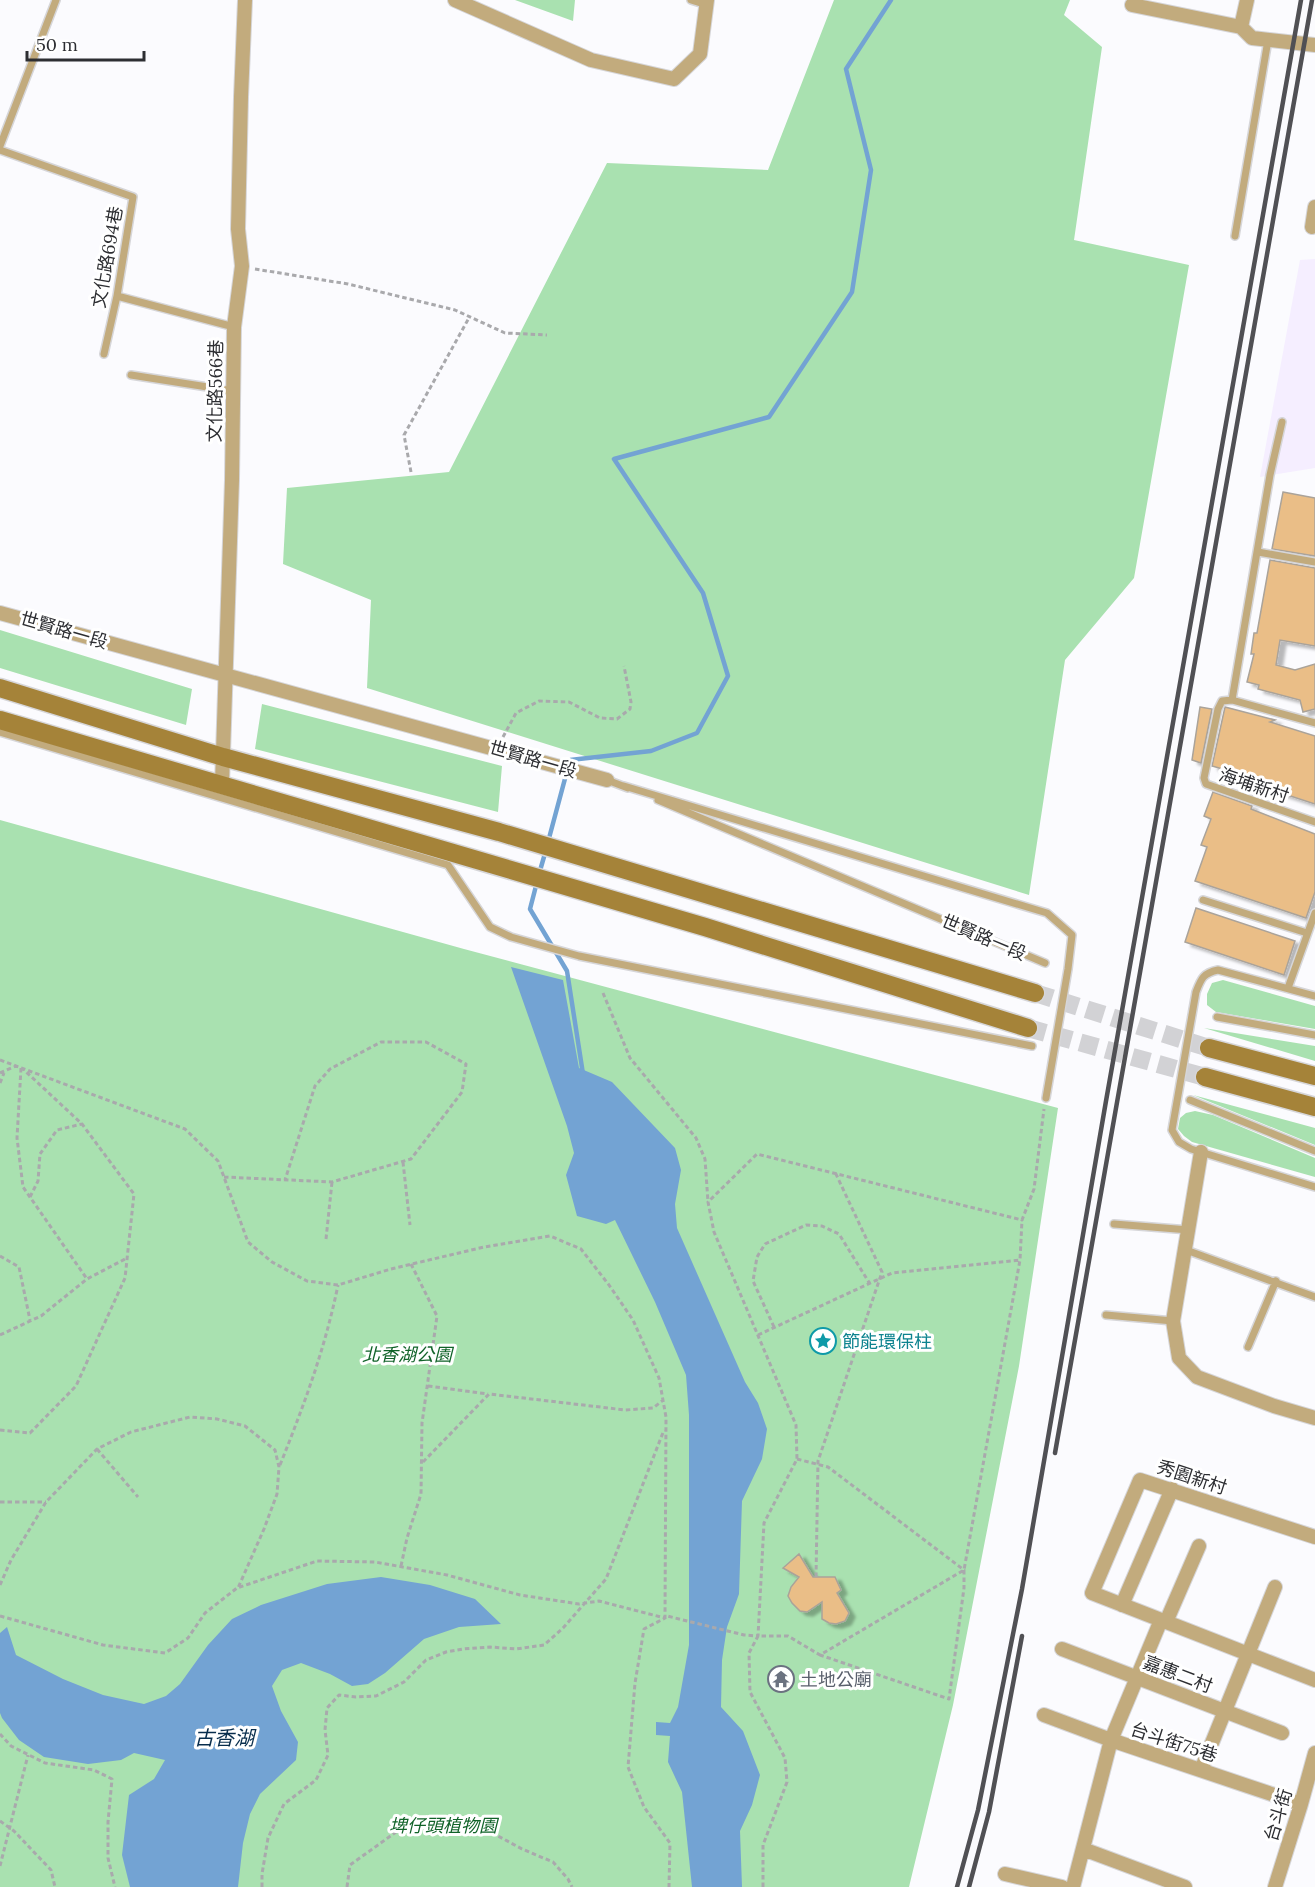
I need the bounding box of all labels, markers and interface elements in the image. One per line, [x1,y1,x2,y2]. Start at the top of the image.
scale bar [27,24,144,62]
text: 50 m [36,33,78,56]
street label: 文化路694巷 [87,204,127,310]
street label: 文化路566巷 [203,339,227,443]
street label: 世賢路一段 [18,607,110,653]
street label: 世賢路一段 [487,736,579,782]
street label: 海埔新村 [1216,762,1292,808]
street label: 世賢路一段 [938,909,1030,965]
place icon: 節能環保柱 [808,1326,838,1356]
place label: 節能環保柱 [842,1330,932,1353]
park label: 北香湖公園 [362,1343,455,1366]
street label: 秀園新村 [1154,1455,1230,1499]
street label: 嘉惠二村 [1140,1650,1216,1698]
temple icon: 土地公廟 [766,1664,796,1694]
place label: 土地公廟 [800,1668,872,1691]
street label: 台斗街75巷 [1128,1717,1220,1767]
water label: 古香湖 [194,1725,257,1750]
street label: 台斗街 [1259,1786,1297,1844]
park label: 埤仔頭植物園 [389,1814,500,1837]

